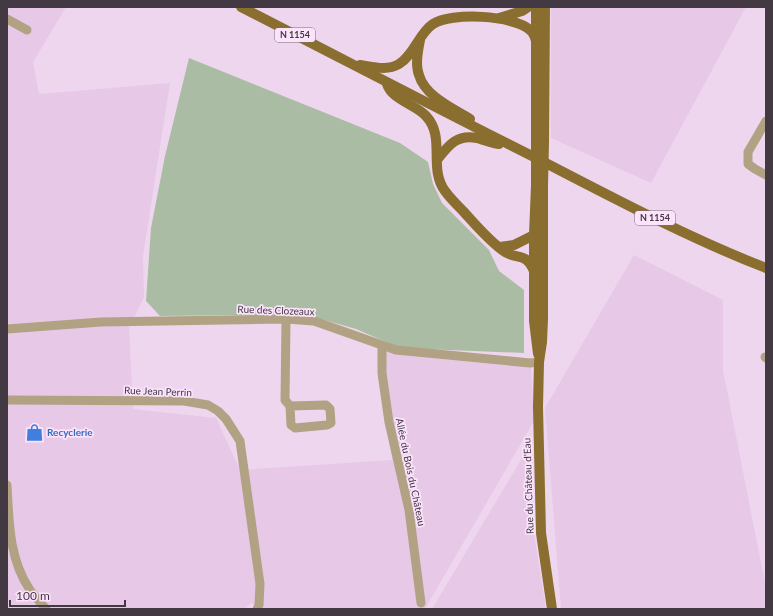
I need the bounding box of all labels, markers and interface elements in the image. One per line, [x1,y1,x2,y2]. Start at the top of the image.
road number: N 1154 [275,28,315,42]
road number: N 1154 [635,211,675,225]
street label: Rue des Clozeaux [237,303,315,317]
street label: Rue Jean Perrin [124,384,192,398]
street label: Allée du Bois du Château [394,417,428,527]
shop icon: Recyclerie [24,422,44,442]
place label: Recyclerie [47,426,93,438]
street label: Rue du Château d'Eau [520,438,536,534]
scale bar [10,582,125,608]
text: 100 m [16,588,50,603]

